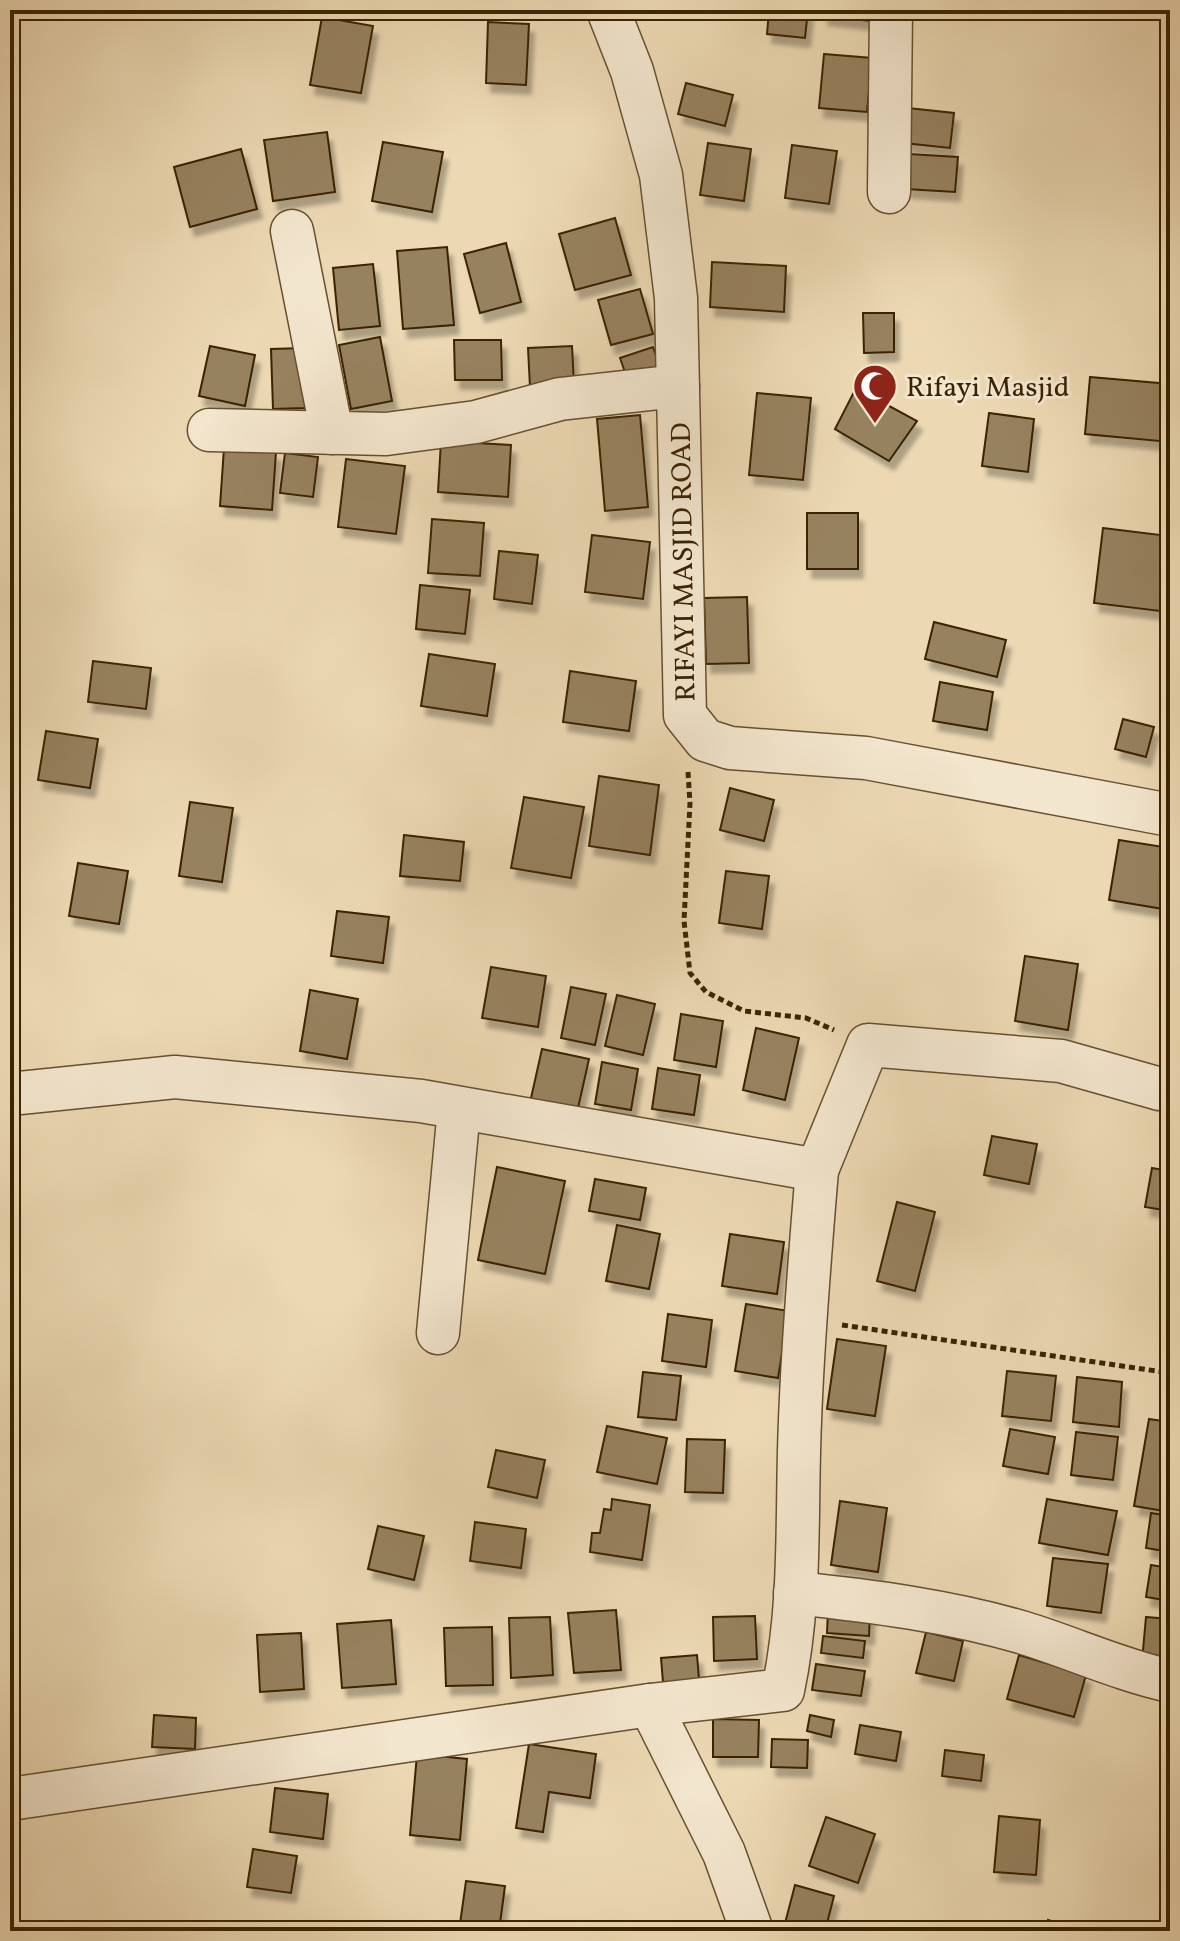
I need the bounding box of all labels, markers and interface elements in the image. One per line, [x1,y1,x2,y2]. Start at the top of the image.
mosque icon: Rifayi Masjid [851,362,899,425]
place label: Rifayi Masjid [906,369,1070,408]
street label: RIFAYI MASJID ROAD [663,422,706,702]

